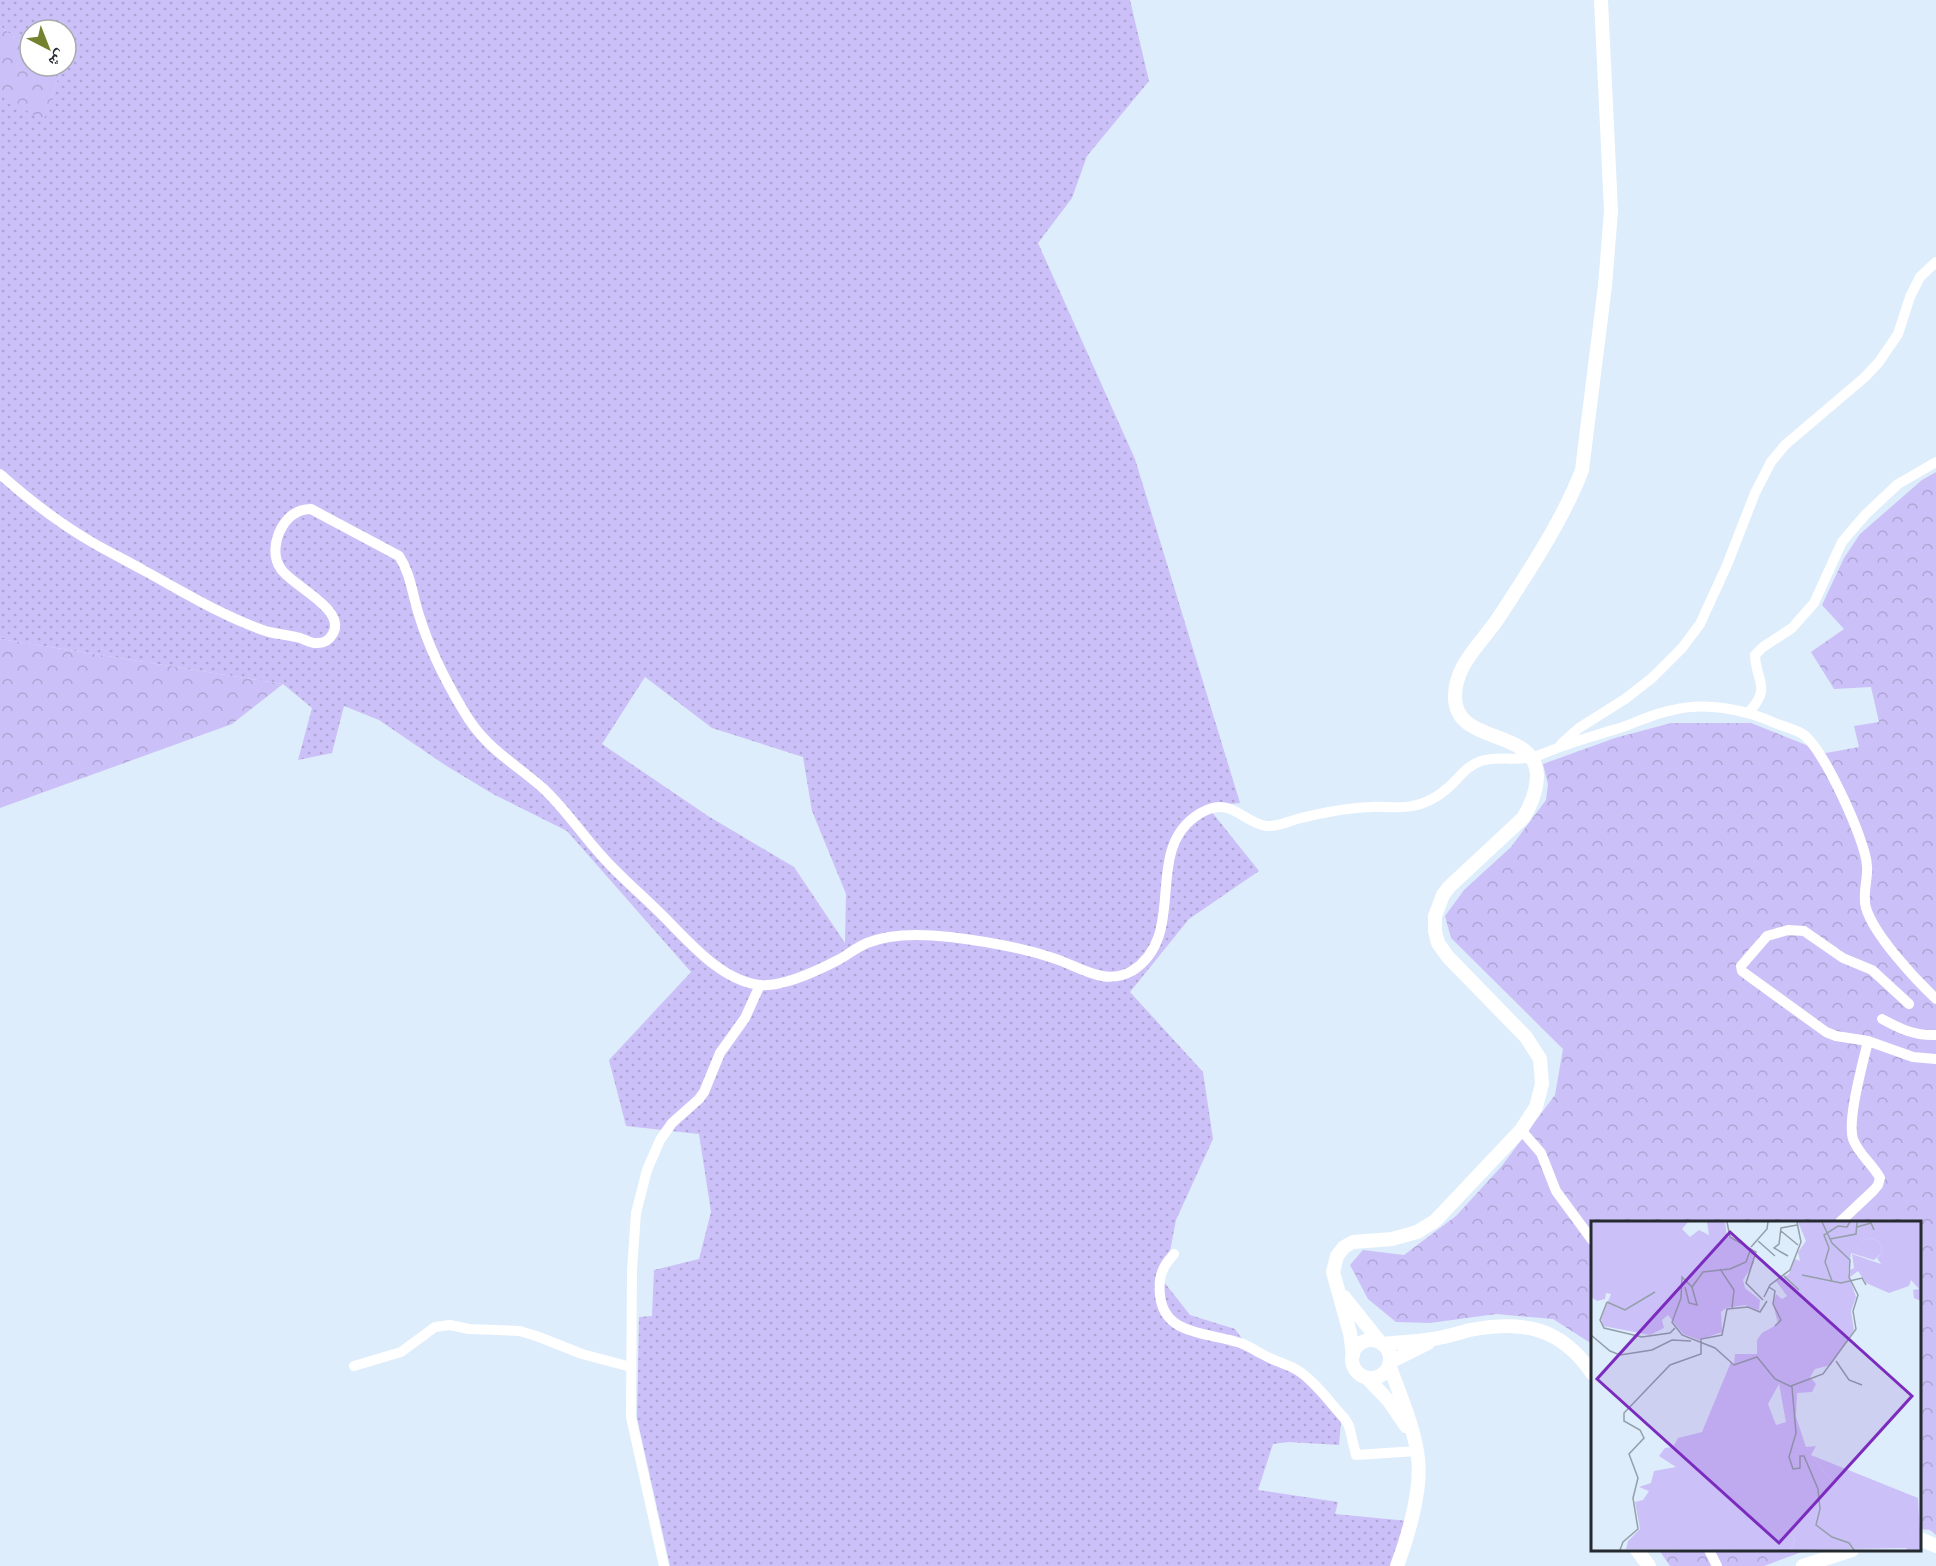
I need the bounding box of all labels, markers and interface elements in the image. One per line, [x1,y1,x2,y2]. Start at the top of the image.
north arrow [18,18,78,78]
text: ش [44,45,70,71]
inset map [1591,1221,1921,1551]

